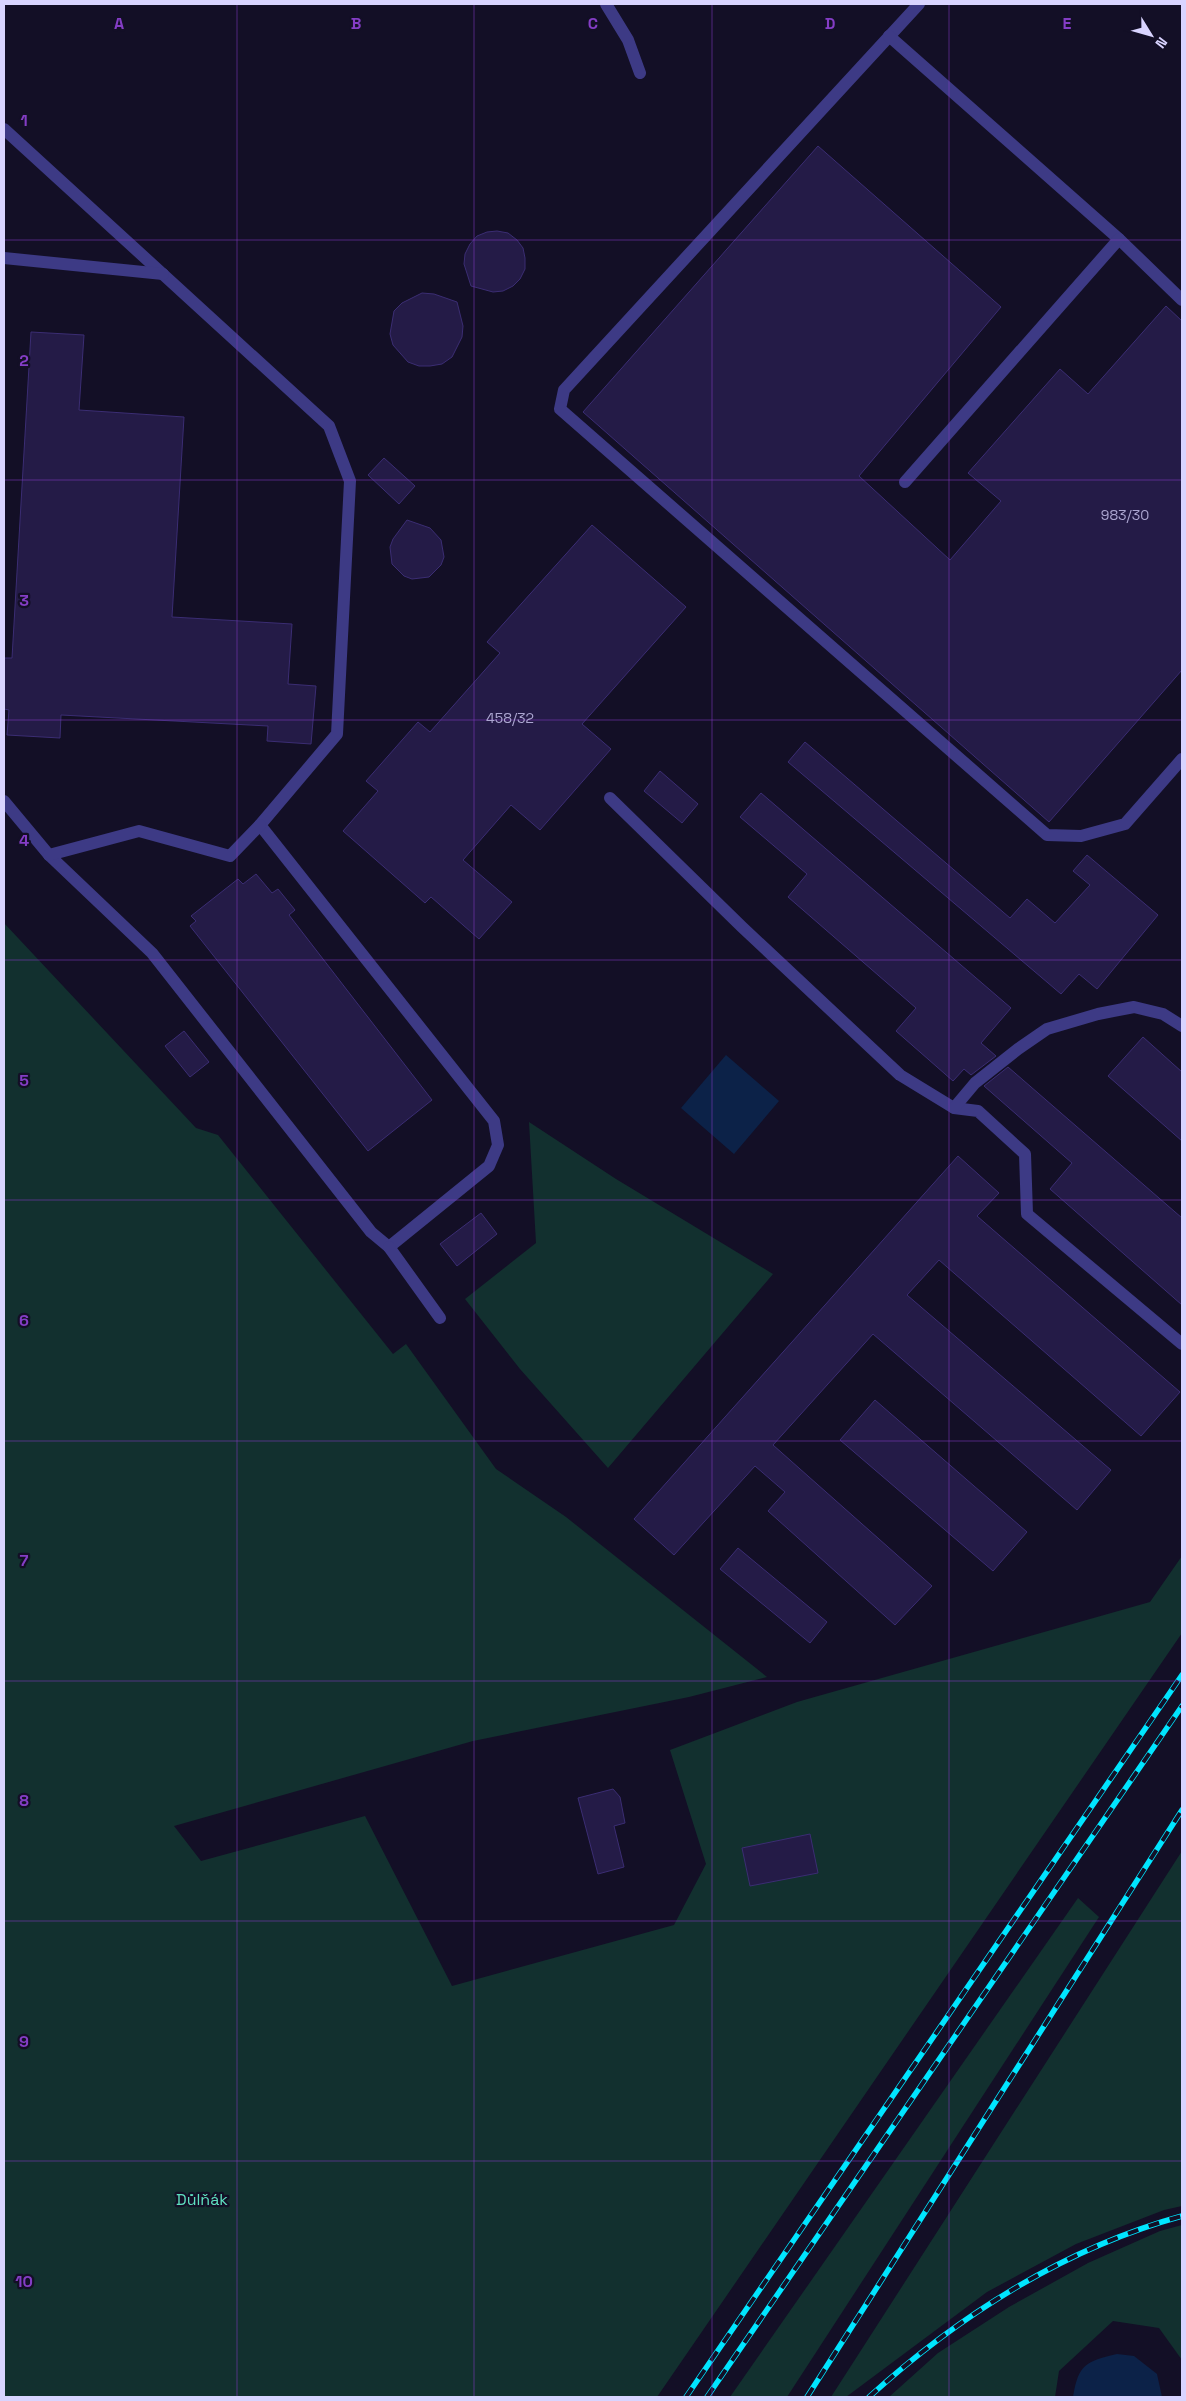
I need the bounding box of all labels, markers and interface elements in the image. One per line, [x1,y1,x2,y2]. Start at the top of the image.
north arrow [1126,10,1176,60]
text: A [114,13,124,34]
text: B [351,13,361,34]
text: C [588,13,598,34]
text: D [825,13,835,34]
text: E [1063,13,1072,34]
text: N [1151,34,1171,52]
text: 1 [20,110,28,131]
text: 2 [19,350,29,371]
house number: 983/30 [1101,506,1149,524]
text: 3 [19,590,29,611]
house number: 458/32 [486,709,534,727]
text: 4 [19,830,29,851]
text: 5 [19,1070,29,1091]
text: 6 [19,1310,29,1331]
text: 7 [20,1550,29,1571]
text: 8 [19,1790,29,1811]
text: 9 [19,2031,29,2052]
park label: Důlňák [176,2189,228,2210]
text: 10 [15,2271,33,2292]

